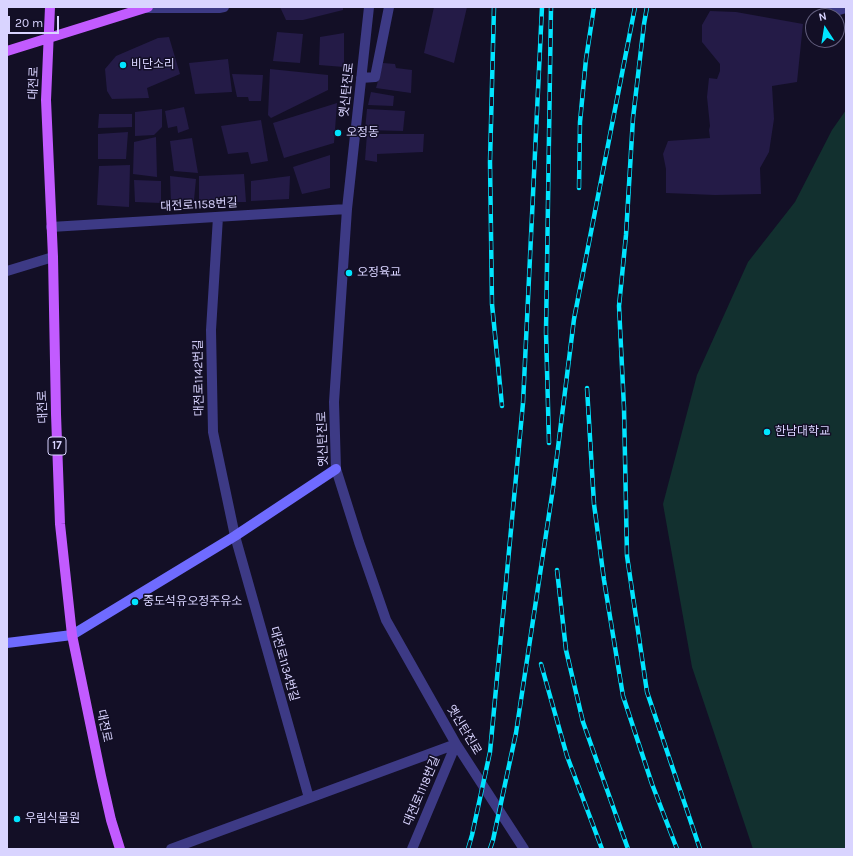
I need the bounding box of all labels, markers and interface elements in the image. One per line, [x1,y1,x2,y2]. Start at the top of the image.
scale bar [10,8,61,34]
north arrow [805,8,845,48]
text: N [817,10,828,24]
text: 20 m [15,16,43,30]
place label: 비단소리 [131,58,175,72]
marker: 비단소리 [118,60,128,70]
street label: 옛신탄진로 [337,62,357,118]
street label: 대전로 [26,66,42,100]
place label: 오정동 [346,126,379,140]
marker: 오정동 [333,128,343,138]
street label: 대전로1158번길 [160,196,238,214]
place label: 오정육교 [357,266,401,280]
marker: 오정육교 [344,268,354,278]
street label: 대전로1142번길 [191,339,207,417]
street label: 대전로 [35,390,51,424]
street label: 옛신탄진로 [315,411,331,467]
place label: 한남대학교 [775,425,830,439]
marker: 한남대학교 [762,427,772,437]
road number: 17 [48,437,66,455]
place label: 중도석유오정주유소 [143,595,242,609]
marker: 중도석유오정주유소 [130,597,140,607]
street label: 대전로1134번길 [266,625,302,703]
street label: 옛신탄진로 [444,703,484,757]
street label: 대전로 [94,708,114,744]
street label: 대전로1118번길 [401,754,443,828]
place label: 우림식물원 [25,812,80,826]
marker: 우림식물원 [12,814,22,824]

